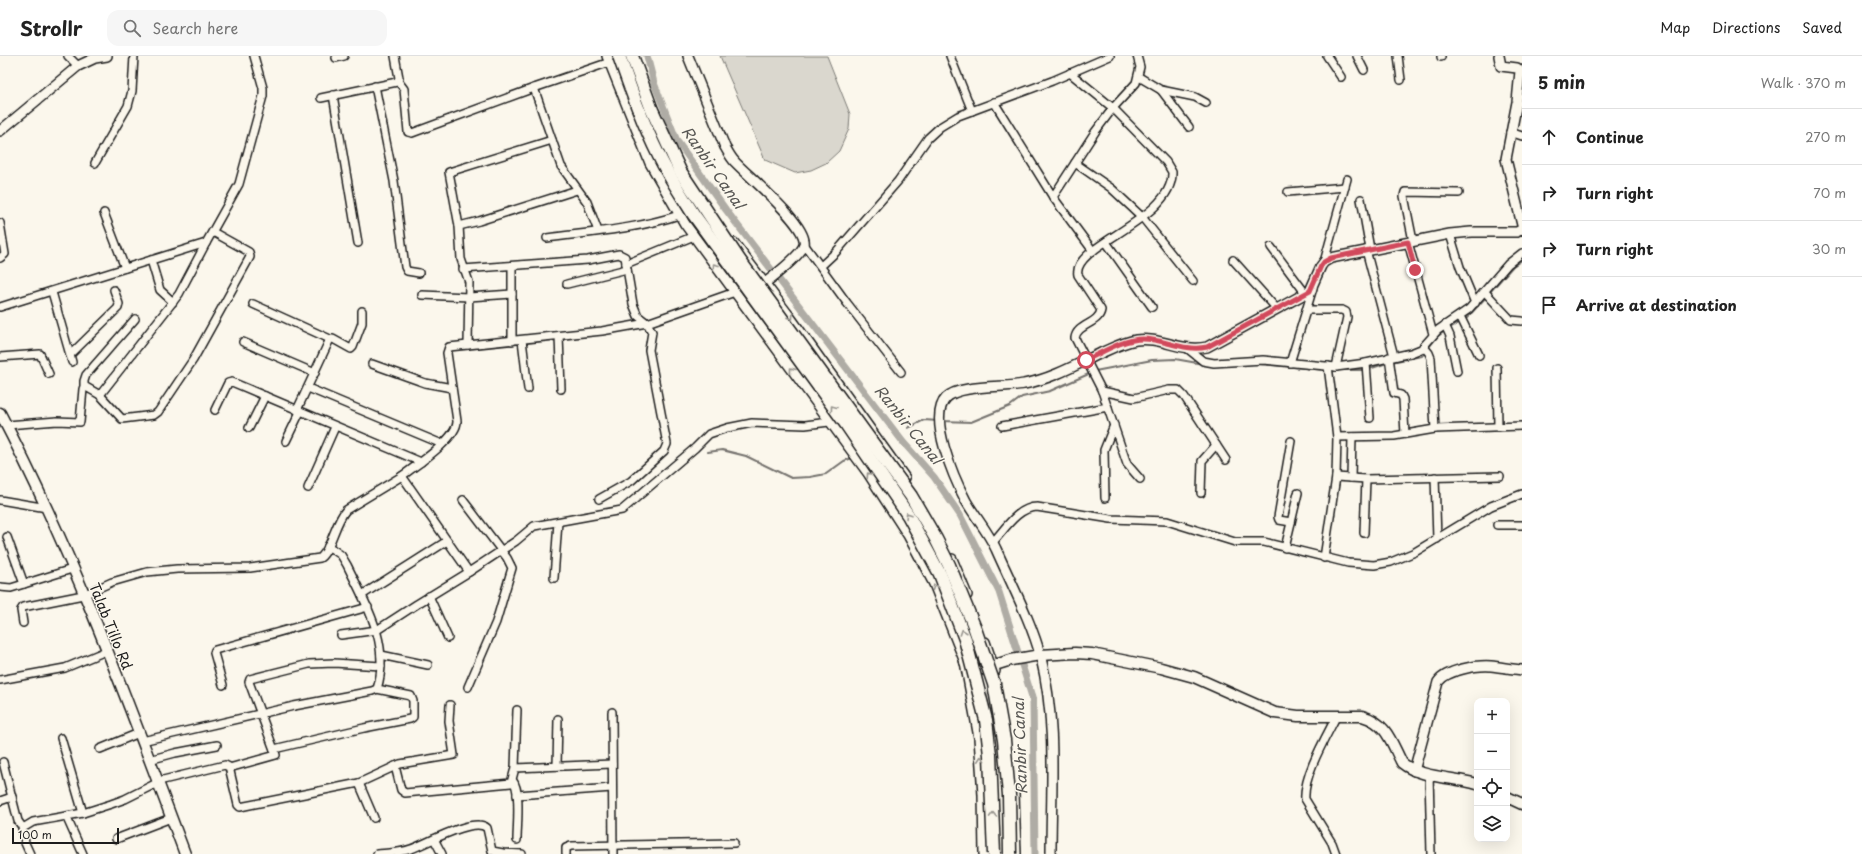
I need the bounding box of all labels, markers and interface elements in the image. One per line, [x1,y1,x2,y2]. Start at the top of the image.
search box [107,10,387,46]
text: Strollr [20,14,83,42]
text: Search here [153,16,238,39]
icon: search [121,17,143,39]
text: Map [1660,17,1690,38]
text: Directions [1712,17,1780,38]
text: Saved [1802,17,1842,38]
text: 5 min [1538,69,1585,95]
text: Walk · 370 m [1761,73,1846,92]
water label: Ranbir Canal [677,121,753,215]
text: Continue [1576,125,1644,148]
icon: ahead [1538,126,1560,148]
text: 270 m [1805,127,1846,146]
text: Turn right [1576,181,1653,204]
icon: right [1538,182,1560,204]
text: 70 m [1813,183,1846,202]
text: Turn right [1576,237,1653,260]
icon: right [1538,238,1560,260]
text: 30 m [1812,239,1846,258]
route end [1406,261,1424,279]
one-way arrow [713,263,720,270]
text: Arrive at destination [1576,293,1737,316]
icon: arrive [1538,294,1560,316]
one-way arrow [786,313,793,320]
route start [1077,351,1095,369]
one-way arrow [790,367,797,374]
water label: Ranbir Canal [870,379,950,471]
one-way arrow [831,406,838,413]
one-way arrow [866,472,874,479]
one-way arrow [905,512,912,519]
street label: Talab Tillo Rd [84,579,138,673]
one-way arrow [932,583,940,591]
one-way arrow [959,629,968,636]
water label: Ranbir Canal [1006,695,1032,795]
map controls [1474,698,1510,842]
button: + [1474,698,1510,734]
button: − [1474,734,1510,770]
one-way arrow [976,756,985,762]
button: locate [1474,770,1510,806]
button: layers [1474,806,1510,842]
one-way arrow [989,812,998,818]
scale bar [12,826,119,845]
text: 100 m [18,826,52,843]

